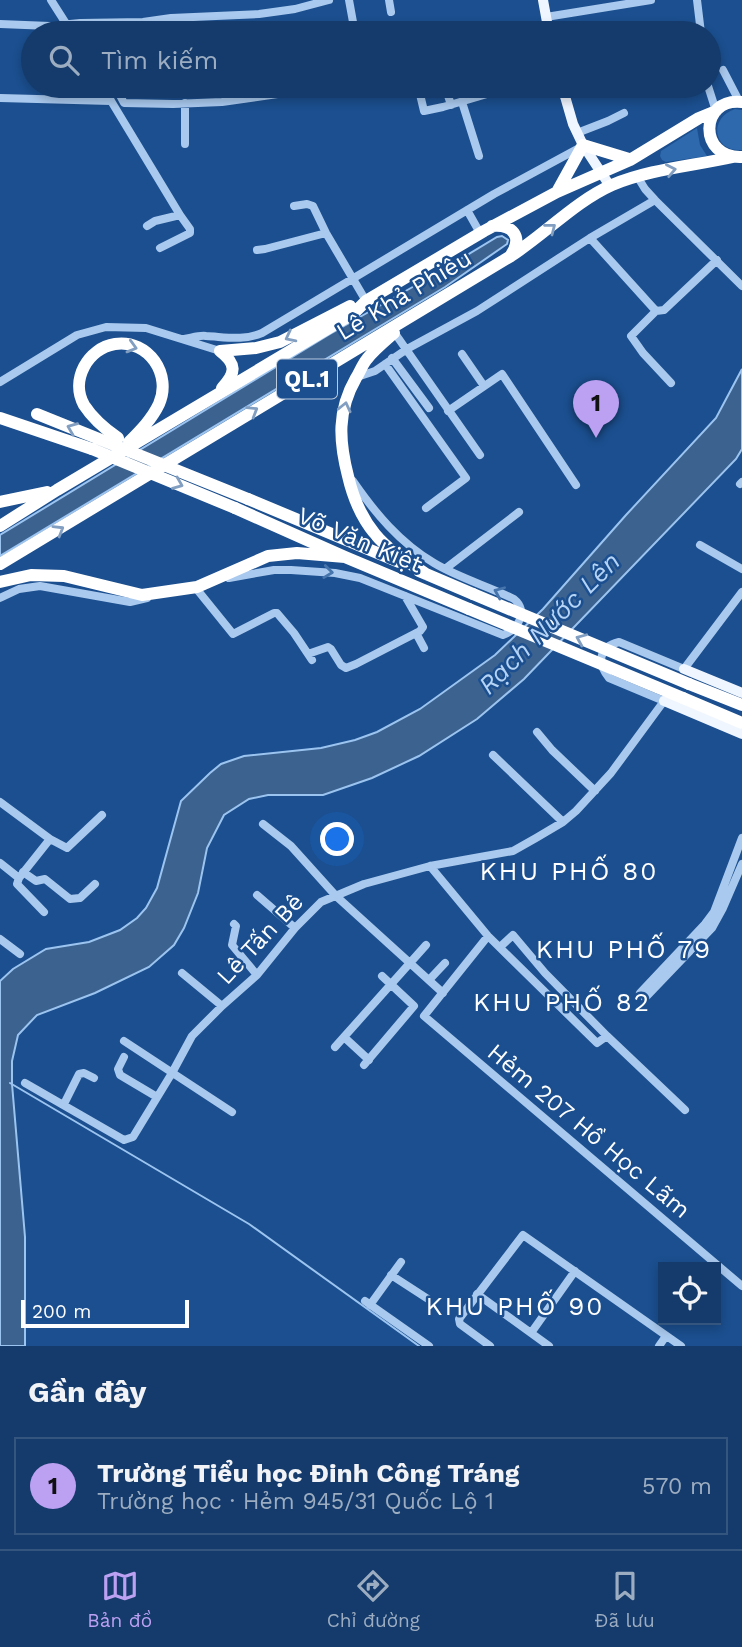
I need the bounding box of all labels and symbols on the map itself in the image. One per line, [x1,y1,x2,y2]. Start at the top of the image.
one-way arrow [665,163,677,178]
one-way arrow [543,223,556,236]
street label: Lê Khả Phiêu [331,244,477,346]
one-way arrow [285,328,297,342]
one-way arrow [125,339,137,353]
road number: QL.1 [277,360,337,398]
pin: 1 [573,380,619,438]
one-way arrow [337,401,351,413]
one-way arrow [245,407,258,420]
one-way arrow [66,422,78,436]
one-way arrow [172,476,184,490]
street label: Võ Văn Kiệt [293,501,427,579]
one-way arrow [51,525,64,538]
water label: Rạch Nước Lên [472,546,626,700]
one-way arrow [322,565,334,580]
one-way arrow [494,586,506,600]
one-way arrow [575,633,588,647]
your location [320,822,354,856]
district label: KHU PHỐ 80 [480,854,658,886]
street label: Lê Tấn Bê [211,888,309,990]
district label: KHU PHỐ 79 [536,932,712,964]
district label: KHU PHỐ 82 [473,985,651,1017]
street label: Hẻm 207 Hồ Học Lãm [482,1038,696,1224]
district label: KHU PHỐ 90 [426,1289,604,1321]
scale bar [21,1297,189,1329]

